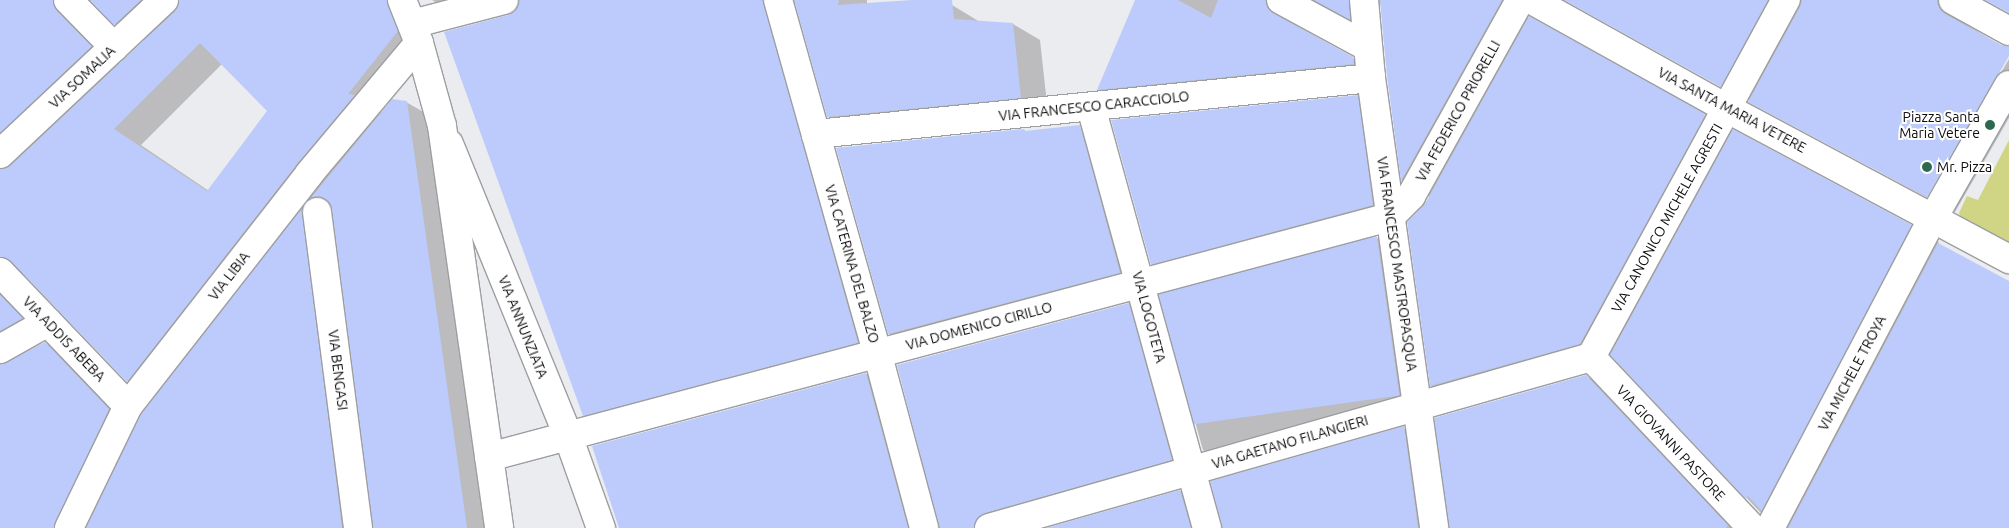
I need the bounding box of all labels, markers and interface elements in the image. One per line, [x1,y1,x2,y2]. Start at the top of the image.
street label: VIA FEDERICO PRIORELLI [1412,38,1504,184]
street label: VIA SOMALIA [46,42,118,112]
street label: VIA SANTA MARIA VETERE [1655,64,1809,156]
street label: VIA FRANCESCO CARACCIOLO [998,88,1190,124]
place label: Piazza Santa Maria Vetere [1899,109,1980,142]
marker: Piazza Santa Maria Vetere [1984,119,1996,131]
street label: VIA CANONICO MICHELE AGRESTI [1608,121,1726,315]
street label: VIA FRANCESCO MASTROPASQUA [1374,156,1420,372]
place label: Mr. Pizza [1937,159,1992,175]
marker: Mr. Pizza [1921,161,1933,173]
street label: VIA CATERINA DEL BALZO [821,183,883,345]
street label: VIA LIBIA [205,248,253,304]
street label: VIA LOGOTETA [1129,269,1169,365]
street label: VIA ANNUNZIATA [495,273,551,381]
street label: VIA ADDIS ABEBA [19,293,109,385]
street label: VIA DOMENICO CIRILLO [904,298,1054,354]
street label: VIA MICHELE TROYA [1815,313,1889,433]
street label: VIA BENGASI [325,329,351,411]
street label: VIA GIOVANNI PASTORE [1613,382,1729,504]
street label: VIA GAETANO FILANGIERI [1210,412,1370,472]

